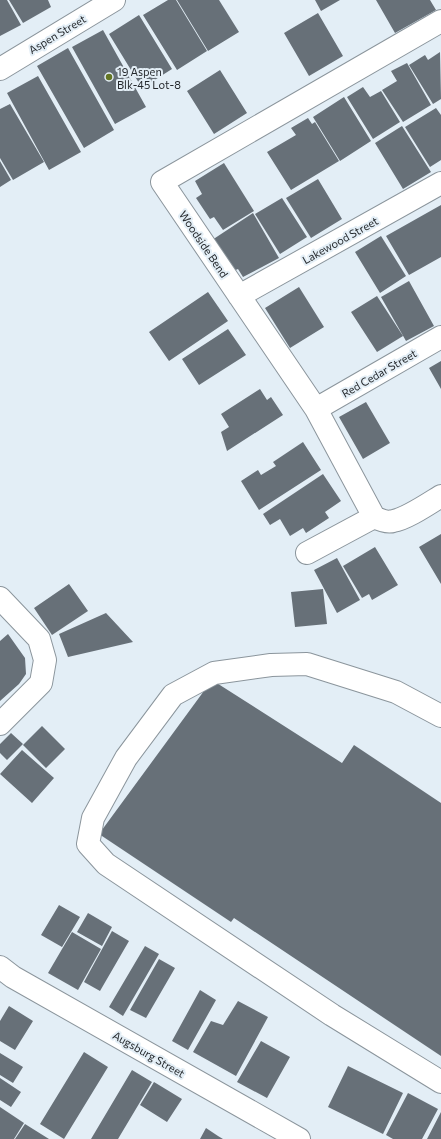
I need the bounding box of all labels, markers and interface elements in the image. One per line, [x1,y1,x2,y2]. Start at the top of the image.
street label: Aspen Street [26,12,88,56]
place label: 19 Aspen Blk-45 Lot-8 [117,65,181,91]
marker: 19 Aspen Blk-45 Lot-8 [104,72,114,82]
street label: Woodside Bend [177,208,231,280]
street label: Lakewood Street [300,214,381,266]
street label: Red Cedar Street [339,346,419,400]
street label: Augsburg Street [111,1028,188,1080]

